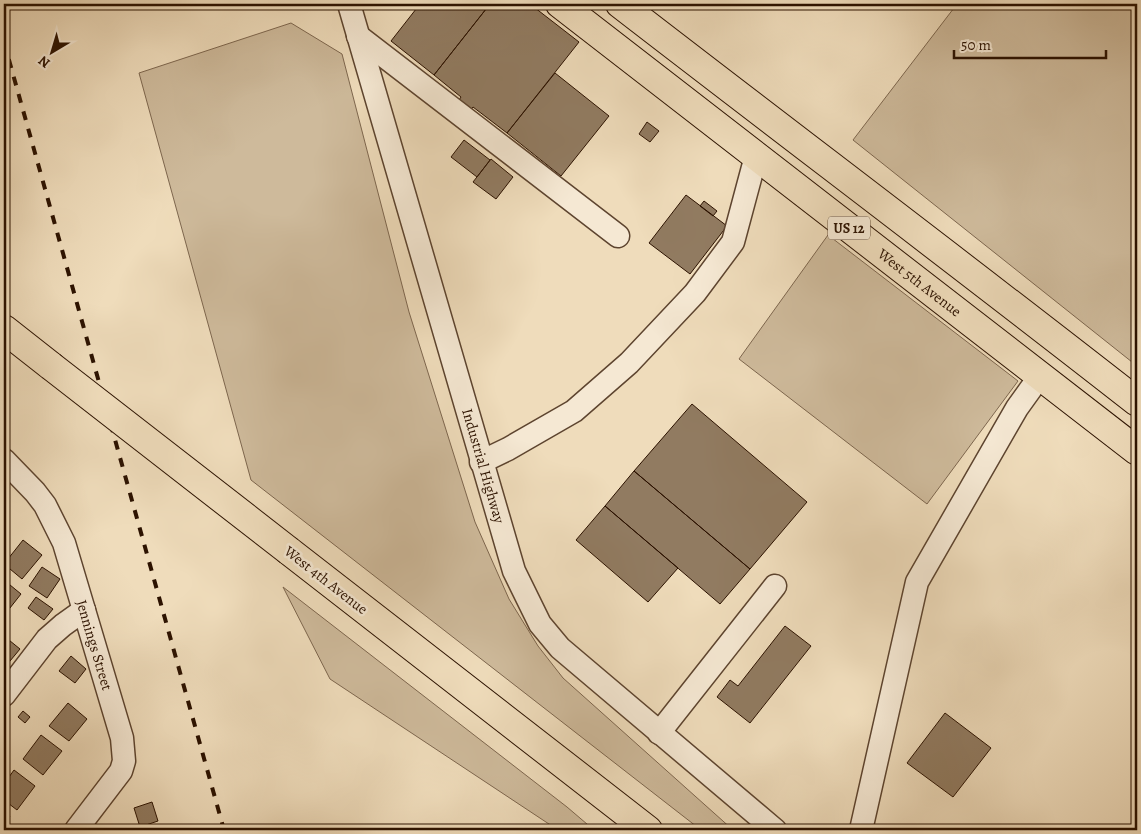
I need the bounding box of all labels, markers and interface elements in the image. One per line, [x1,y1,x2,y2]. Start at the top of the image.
north arrow [28,28,78,78]
scale bar [954,28,1106,60]
text: 50 m [961,35,991,55]
text: N [34,51,54,72]
road number: US 12 [828,217,870,240]
street label: West 5th Avenue [873,243,966,322]
street label: Industrial Highway [457,406,510,526]
street label: West 4th Avenue [279,540,372,619]
street label: Jennings Street [71,597,117,693]

